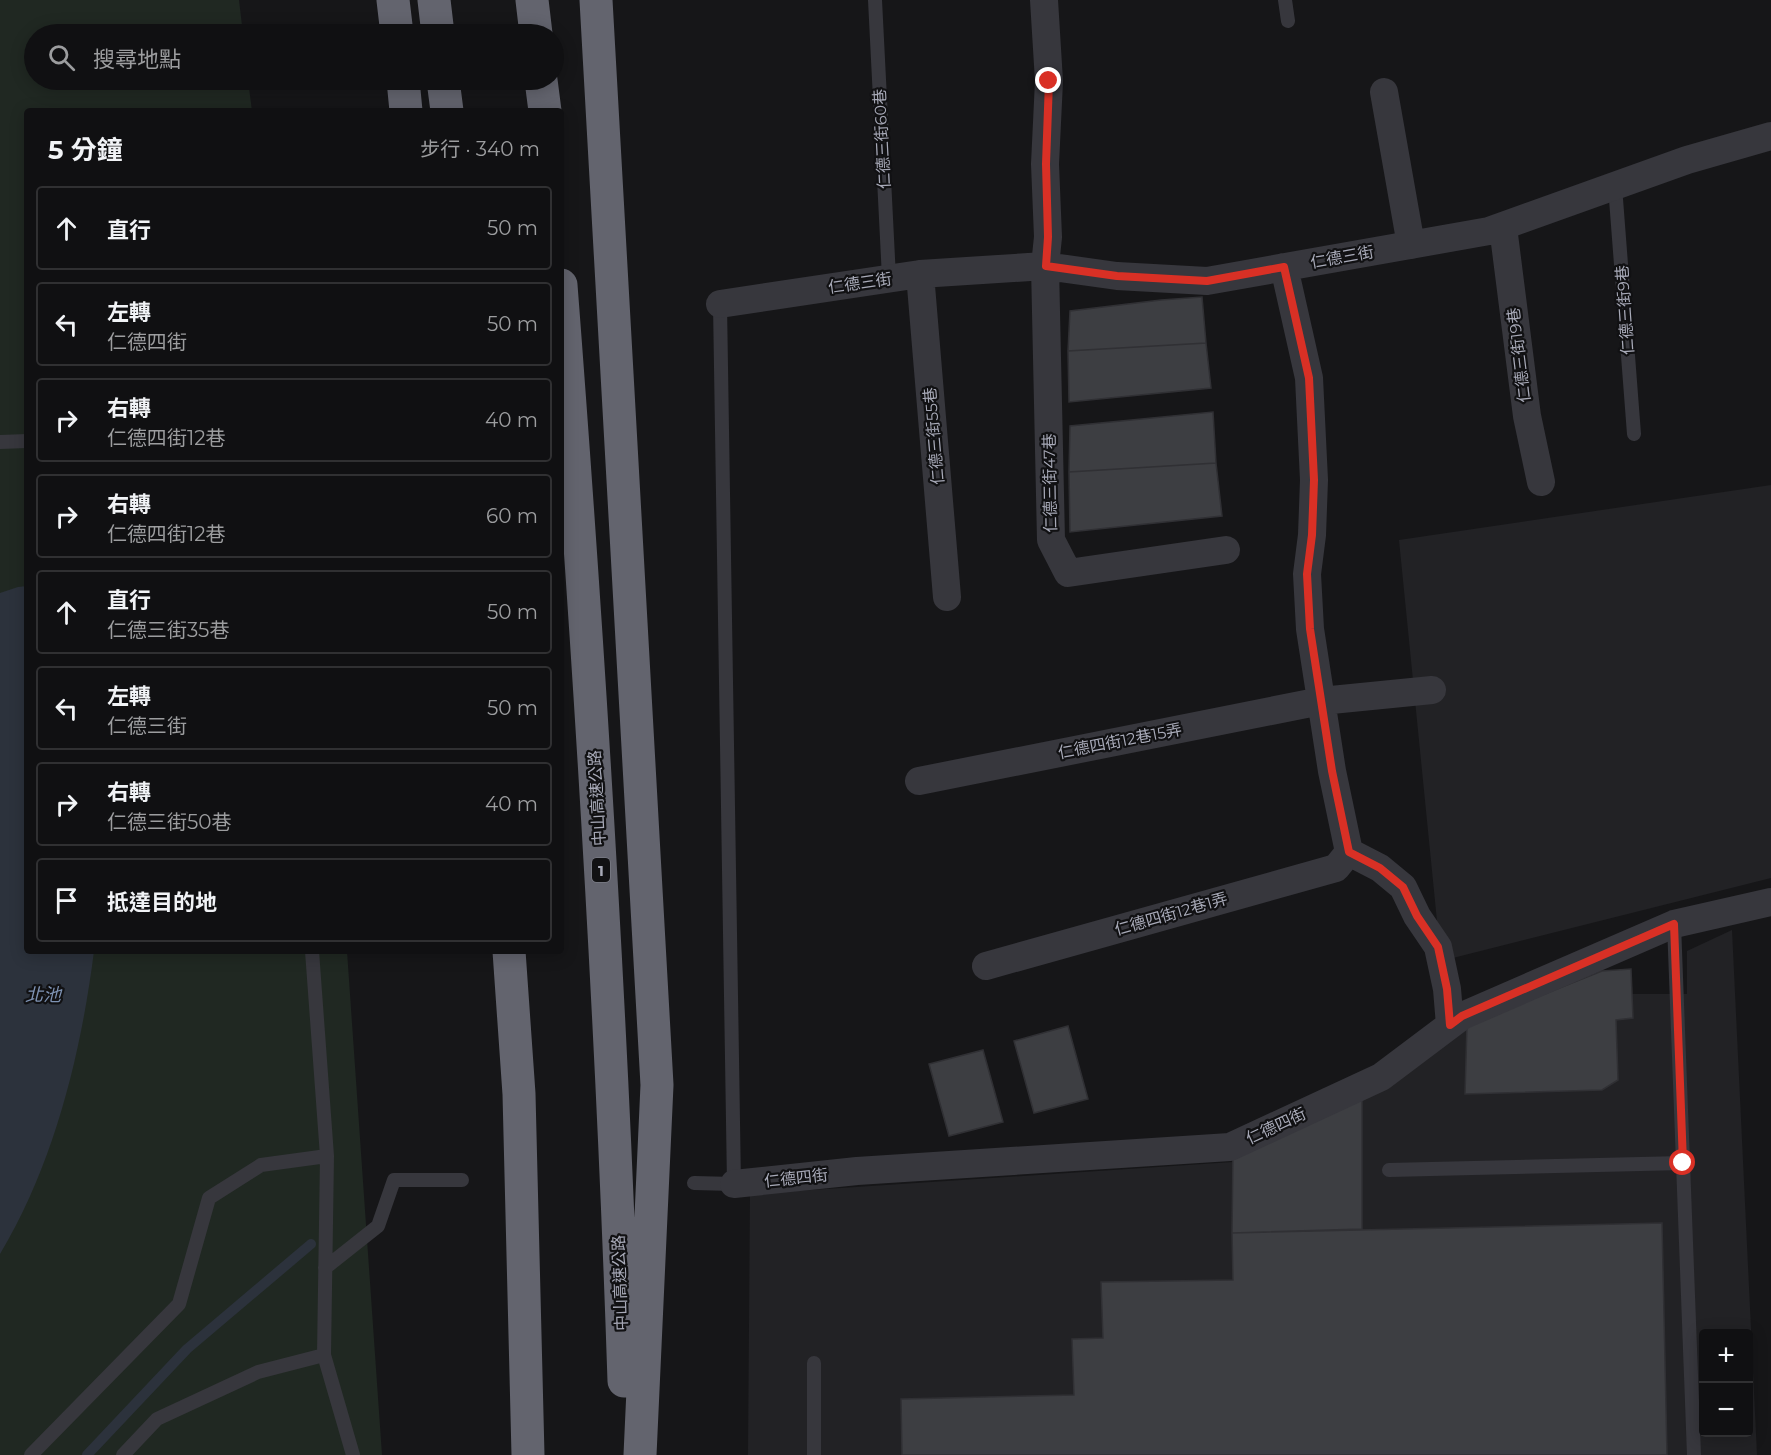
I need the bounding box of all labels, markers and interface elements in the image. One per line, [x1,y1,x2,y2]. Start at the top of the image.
search box [24,24,564,90]
icon: search [45,41,78,74]
text: 搜尋地點 [93,46,181,73]
route end [1035,67,1061,93]
street label: 仁德三街60巷 [870,88,894,190]
text: 5 分鐘 [48,134,123,166]
text: 步行 · 340 m [420,137,540,161]
icon: ahead [50,212,83,245]
text: 50 m [487,216,538,240]
text: 直行 [107,217,151,244]
street label: 仁德三街 [1309,242,1375,272]
street label: 仁德三街9巷 [1612,265,1638,355]
street label: 仁德三街 [827,269,893,297]
text: 左轉 [107,299,151,326]
street label: 仁德三街19巷 [1504,306,1534,404]
icon: left [50,308,83,341]
text: 50 m [487,312,538,336]
text: 仁德四街 [107,330,187,354]
street label: 仁德三街55巷 [920,386,948,486]
text: 右轉 [107,395,151,422]
icon: right [50,404,83,437]
text: 40 m [485,408,538,432]
text: 仁德四街12巷 [107,426,226,450]
street label: 仁德三街47巷 [1040,433,1060,533]
text: 右轉 [107,491,151,518]
icon: right [50,500,83,533]
text: 60 m [486,504,538,528]
text: 仁德四街12巷 [107,522,226,546]
text: 直行 [107,587,151,614]
icon: ahead [50,596,83,629]
text: 50 m [487,600,538,624]
text: 仁德三街35巷 [107,618,229,642]
text: 左轉 [107,683,151,710]
icon: left [50,692,83,725]
text: 50 m [487,696,538,720]
text: 仁德三街 [107,714,187,738]
street label: 仁德四街12巷15弄 [1056,720,1184,762]
street label: 中山高速公路 [585,750,609,846]
text: 右轉 [107,779,151,806]
icon: right [50,788,83,821]
text: 40 m [485,792,538,816]
text: 仁德三街50巷 [107,810,232,834]
road number: 1 [592,858,610,882]
icon: arrive [50,884,83,917]
text: 抵達目的地 [107,889,217,916]
street label: 仁德四街12巷1弄 [1112,889,1230,939]
water label: 北池 [25,984,63,1006]
street label: 仁德四街 [1243,1104,1309,1148]
route start [1669,1149,1695,1175]
street label: 仁德四街 [763,1165,829,1191]
street label: 中山高速公路 [609,1235,631,1331]
map controls [1699,1329,1753,1437]
button: + [1699,1329,1753,1383]
button: − [1699,1383,1753,1437]

